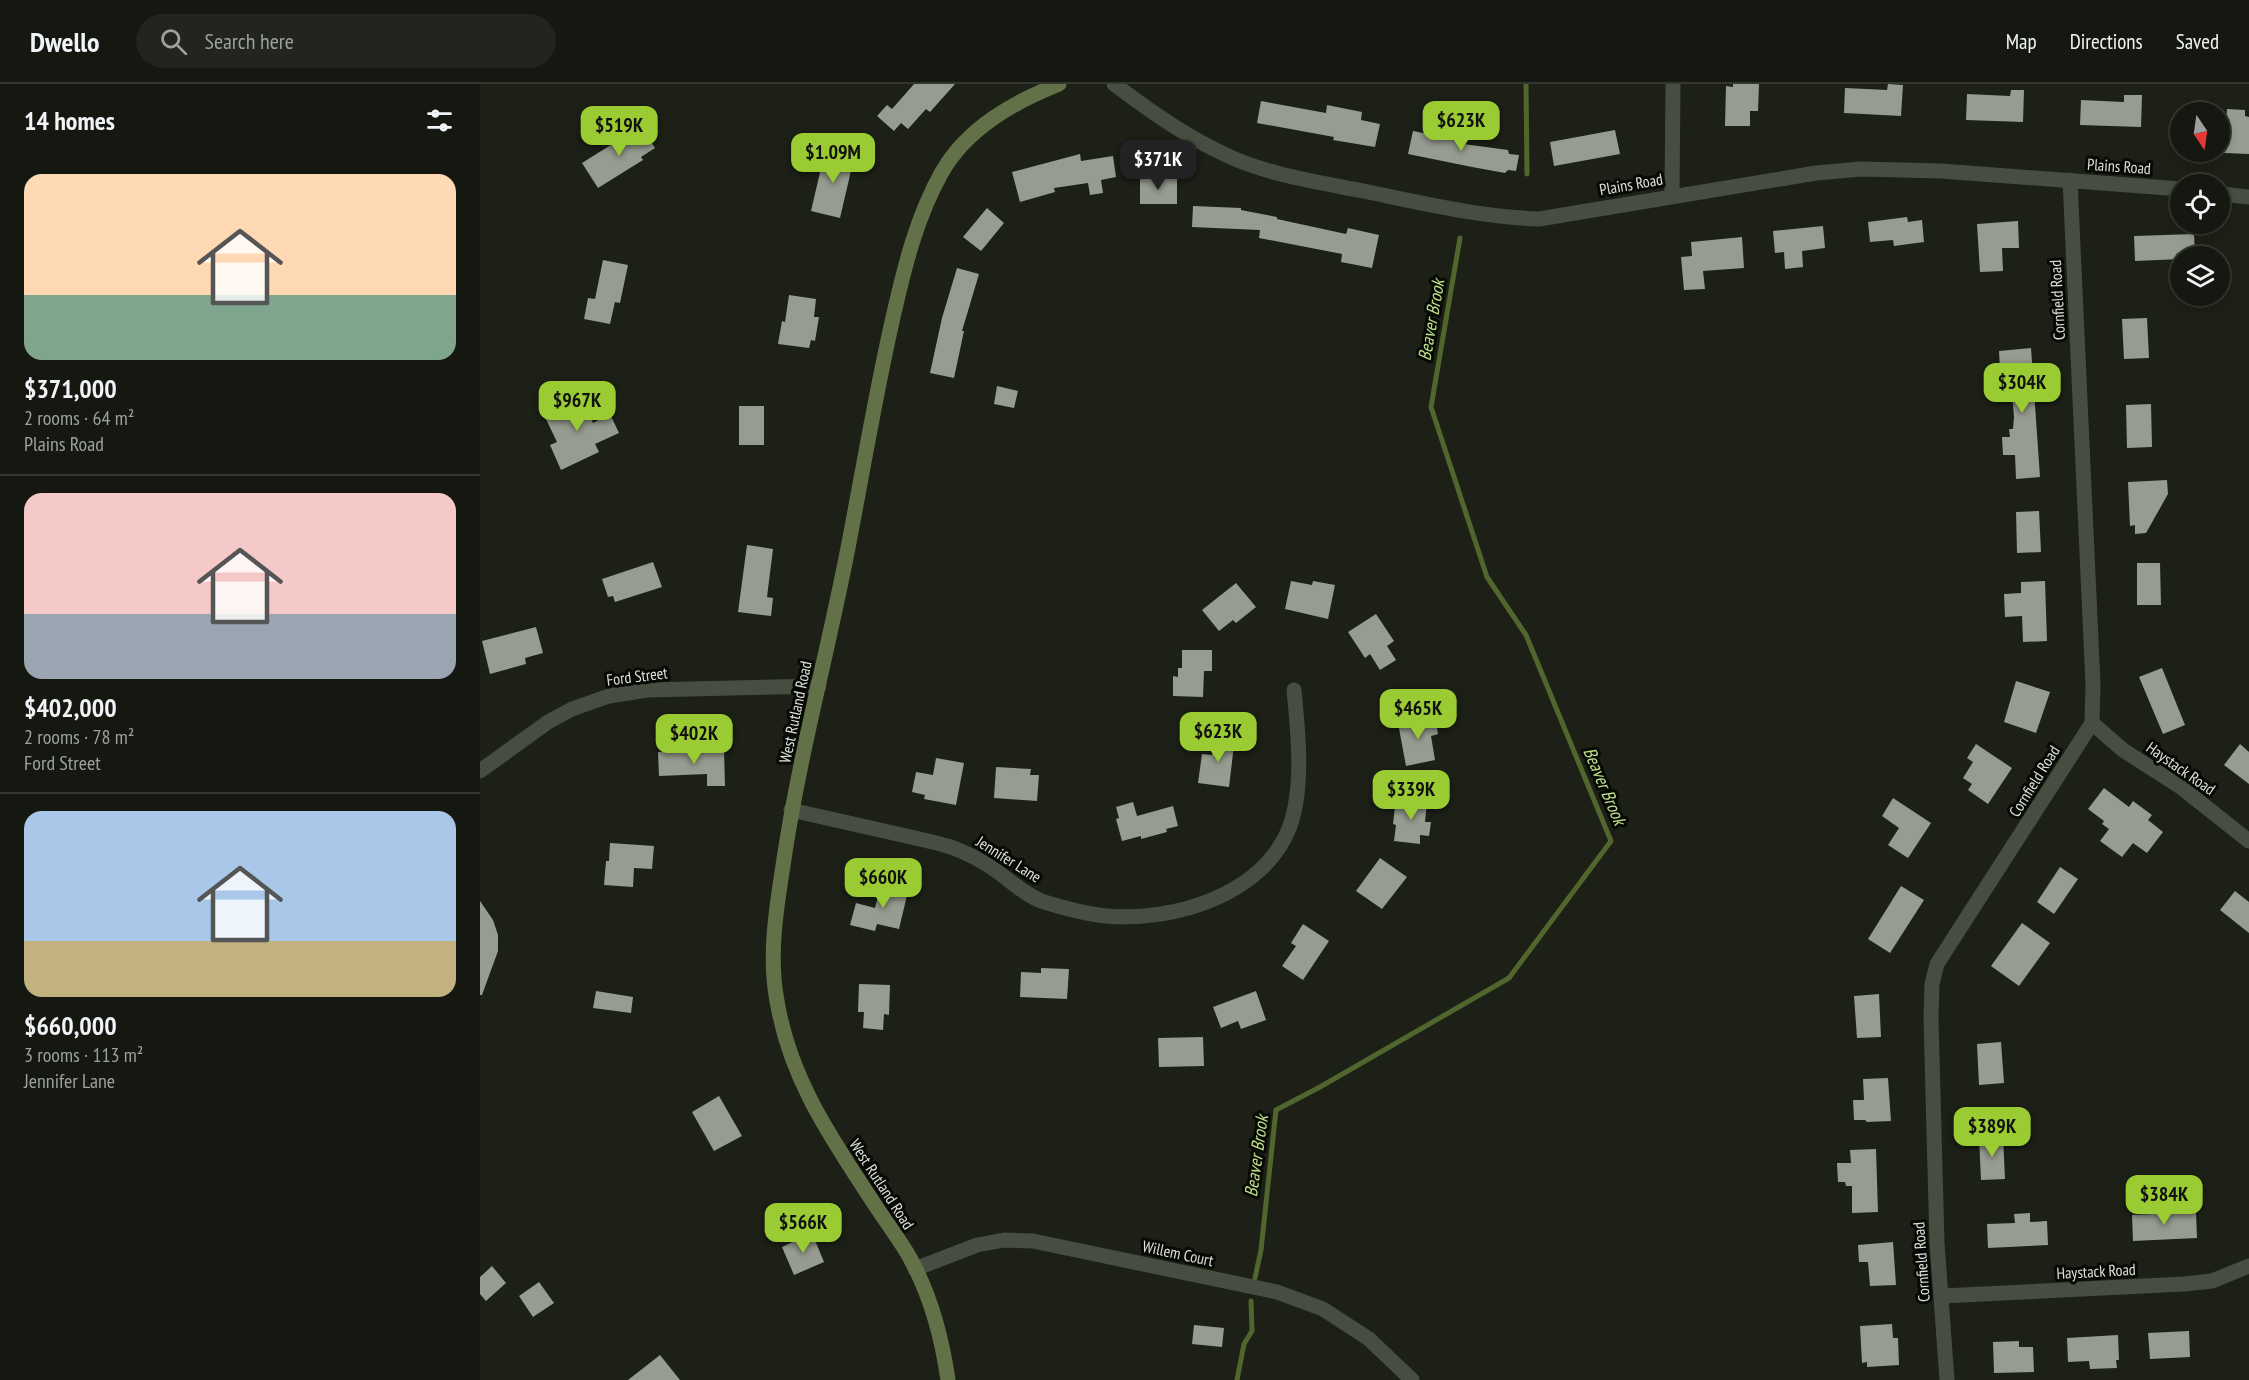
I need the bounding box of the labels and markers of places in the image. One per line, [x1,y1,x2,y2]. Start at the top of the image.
pin: $623K [1419,101,1503,152]
pin: $519K [577,106,661,157]
pin: $1.09M [784,133,882,184]
pin: $371K [1116,140,1200,191]
pin: $304K [1980,363,2064,414]
pin: $967K [535,381,619,432]
pin: $465K [1376,689,1460,740]
pin: $623K [1176,712,1260,763]
pin: $402K [652,714,736,765]
pin: $339K [1369,770,1453,821]
pin: $660K [841,858,925,909]
pin: $389K [1950,1107,2034,1158]
pin: $384K [2122,1175,2206,1226]
pin: $566K [761,1203,845,1254]

